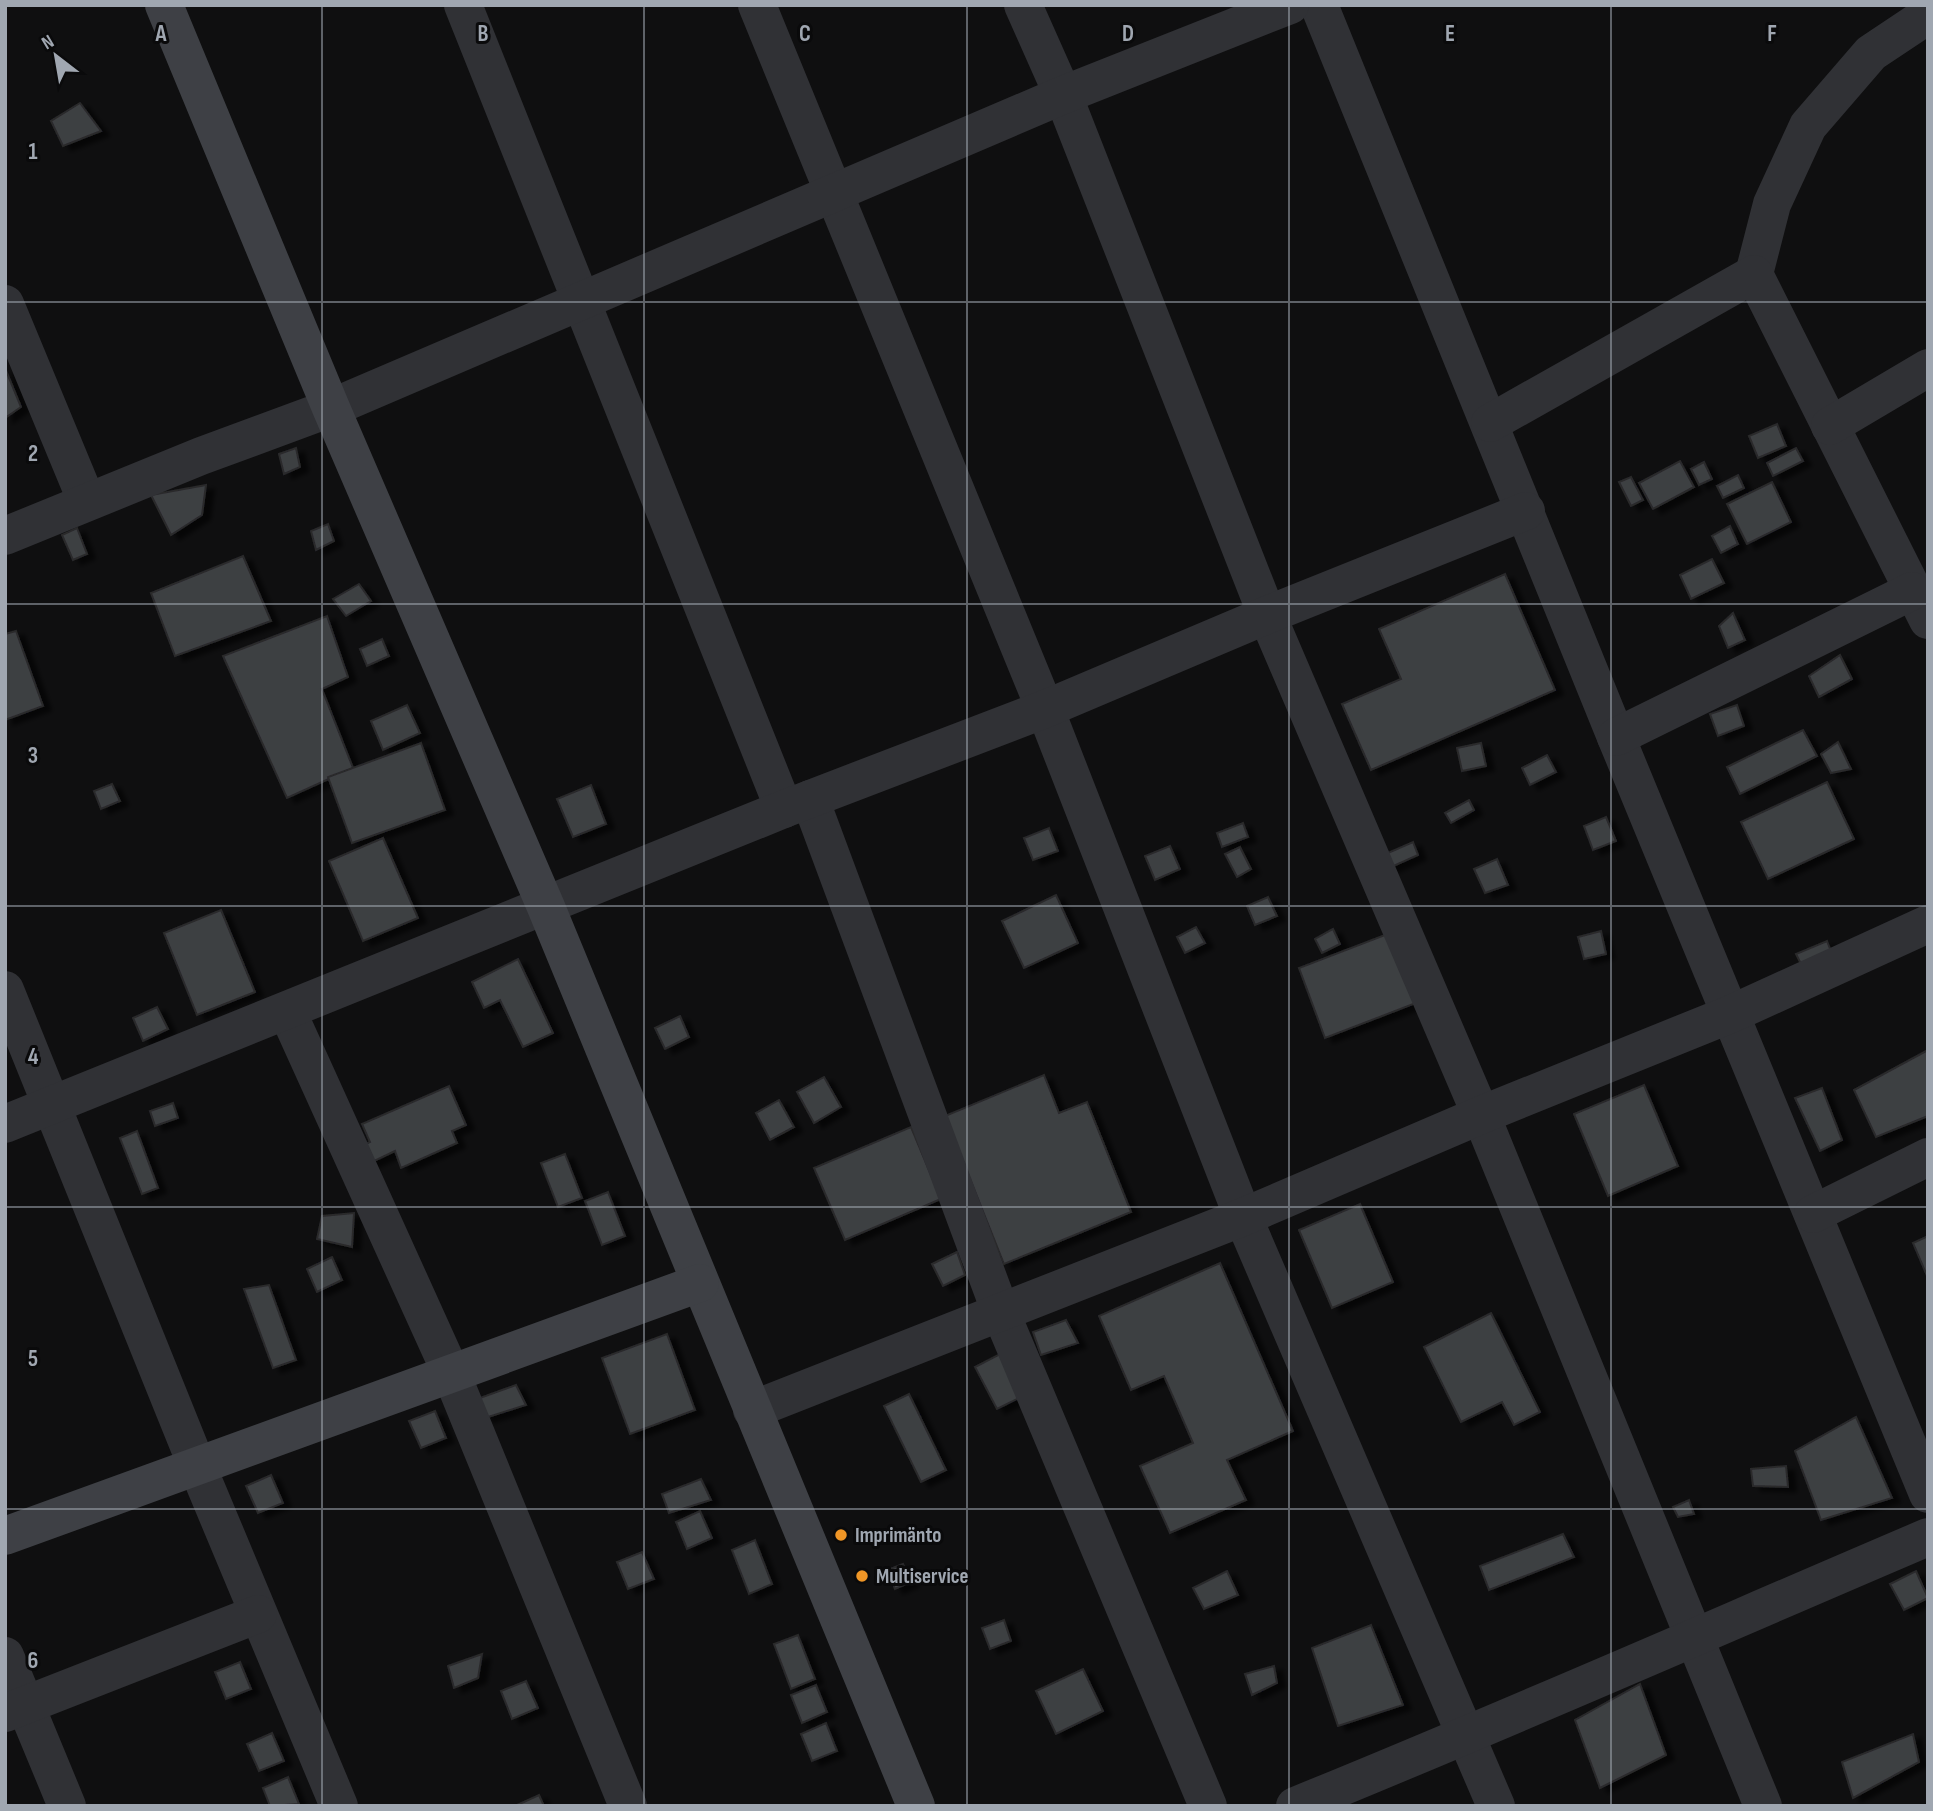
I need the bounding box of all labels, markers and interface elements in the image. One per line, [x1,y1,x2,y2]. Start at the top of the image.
text: A [155,20,168,48]
text: B [478,20,489,48]
text: C [799,20,811,48]
text: D [1122,20,1134,48]
text: E [1445,20,1455,48]
text: F [1767,20,1777,48]
north arrow [21,21,91,91]
text: N [38,30,58,55]
text: 1 [28,138,38,166]
text: 2 [28,440,38,468]
text: 3 [28,742,38,770]
text: 4 [28,1043,39,1071]
text: 5 [28,1345,38,1373]
place label: Imprimänto [855,1523,941,1548]
marker: Imprimänto [833,1527,849,1543]
place label: Multiservice [876,1564,968,1589]
marker: Multiservice [854,1568,870,1584]
text: 6 [28,1647,38,1675]

